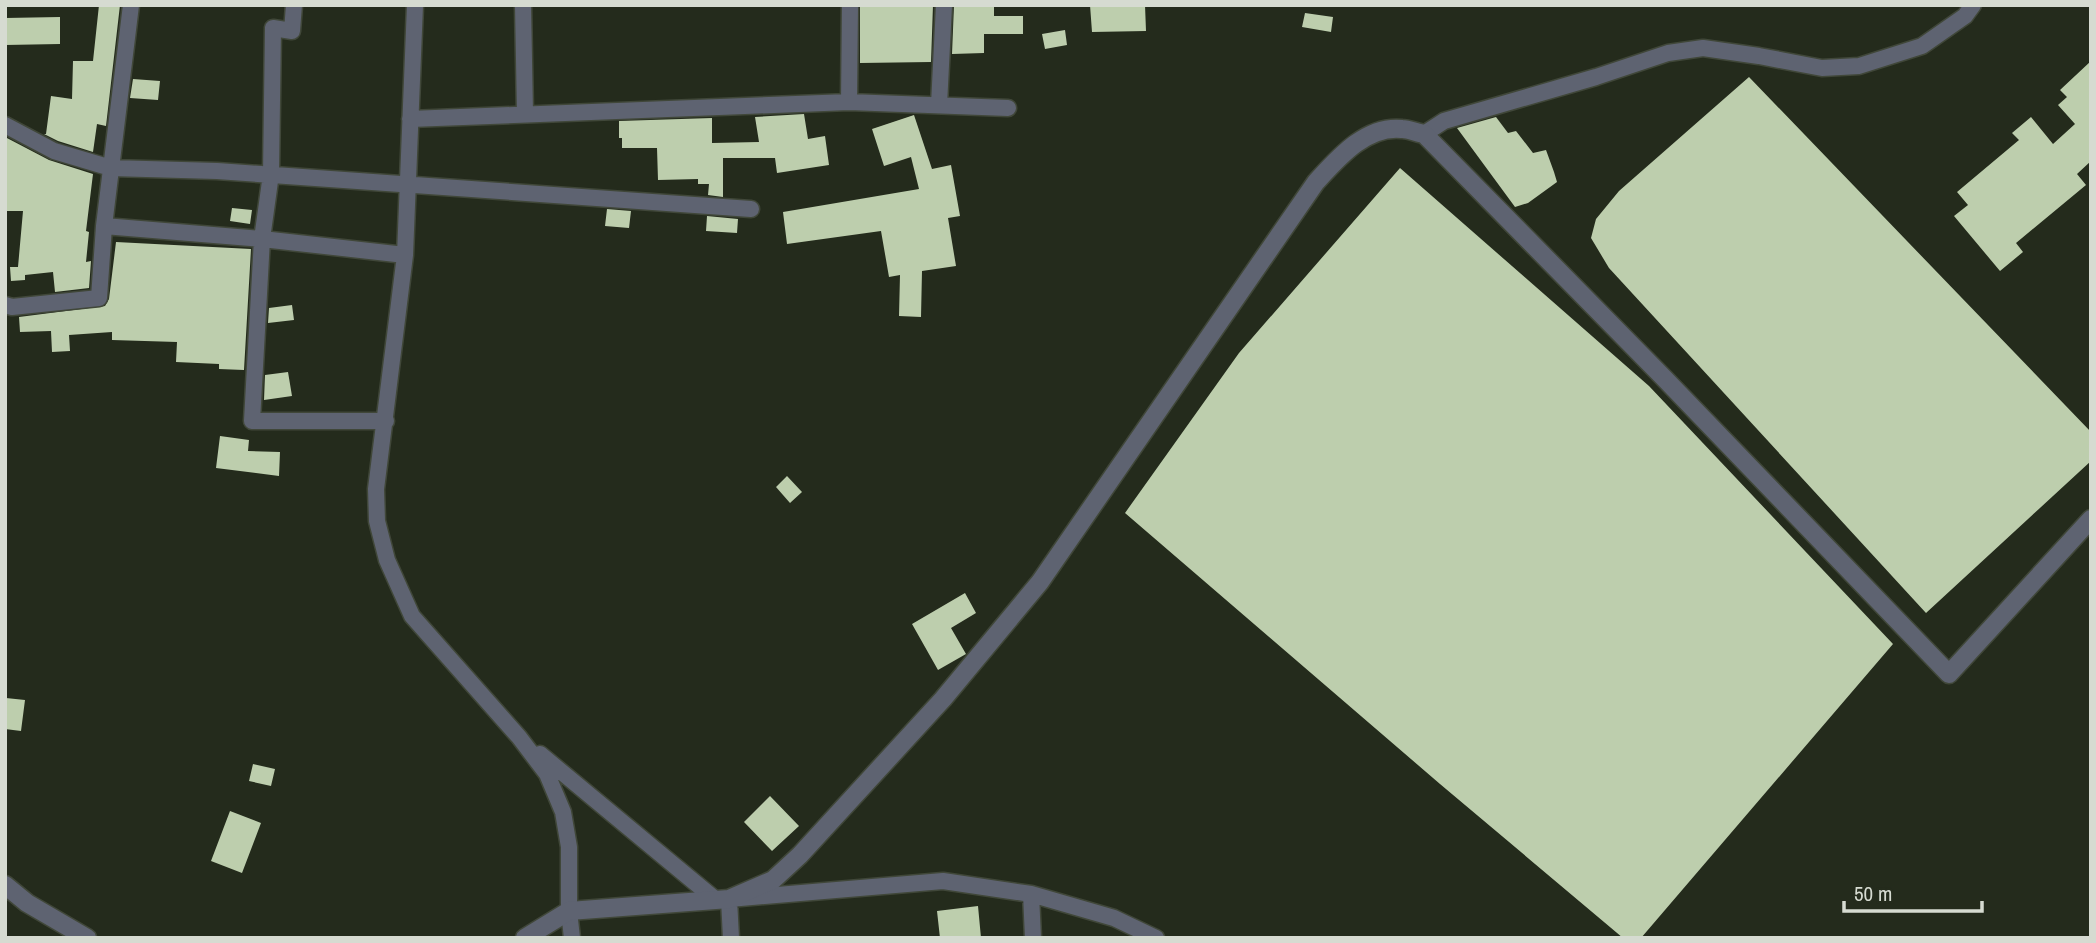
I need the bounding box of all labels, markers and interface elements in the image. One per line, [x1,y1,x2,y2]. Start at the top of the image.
scale bar [1844,870,1982,914]
text: 50 m [1854,879,1892,908]

